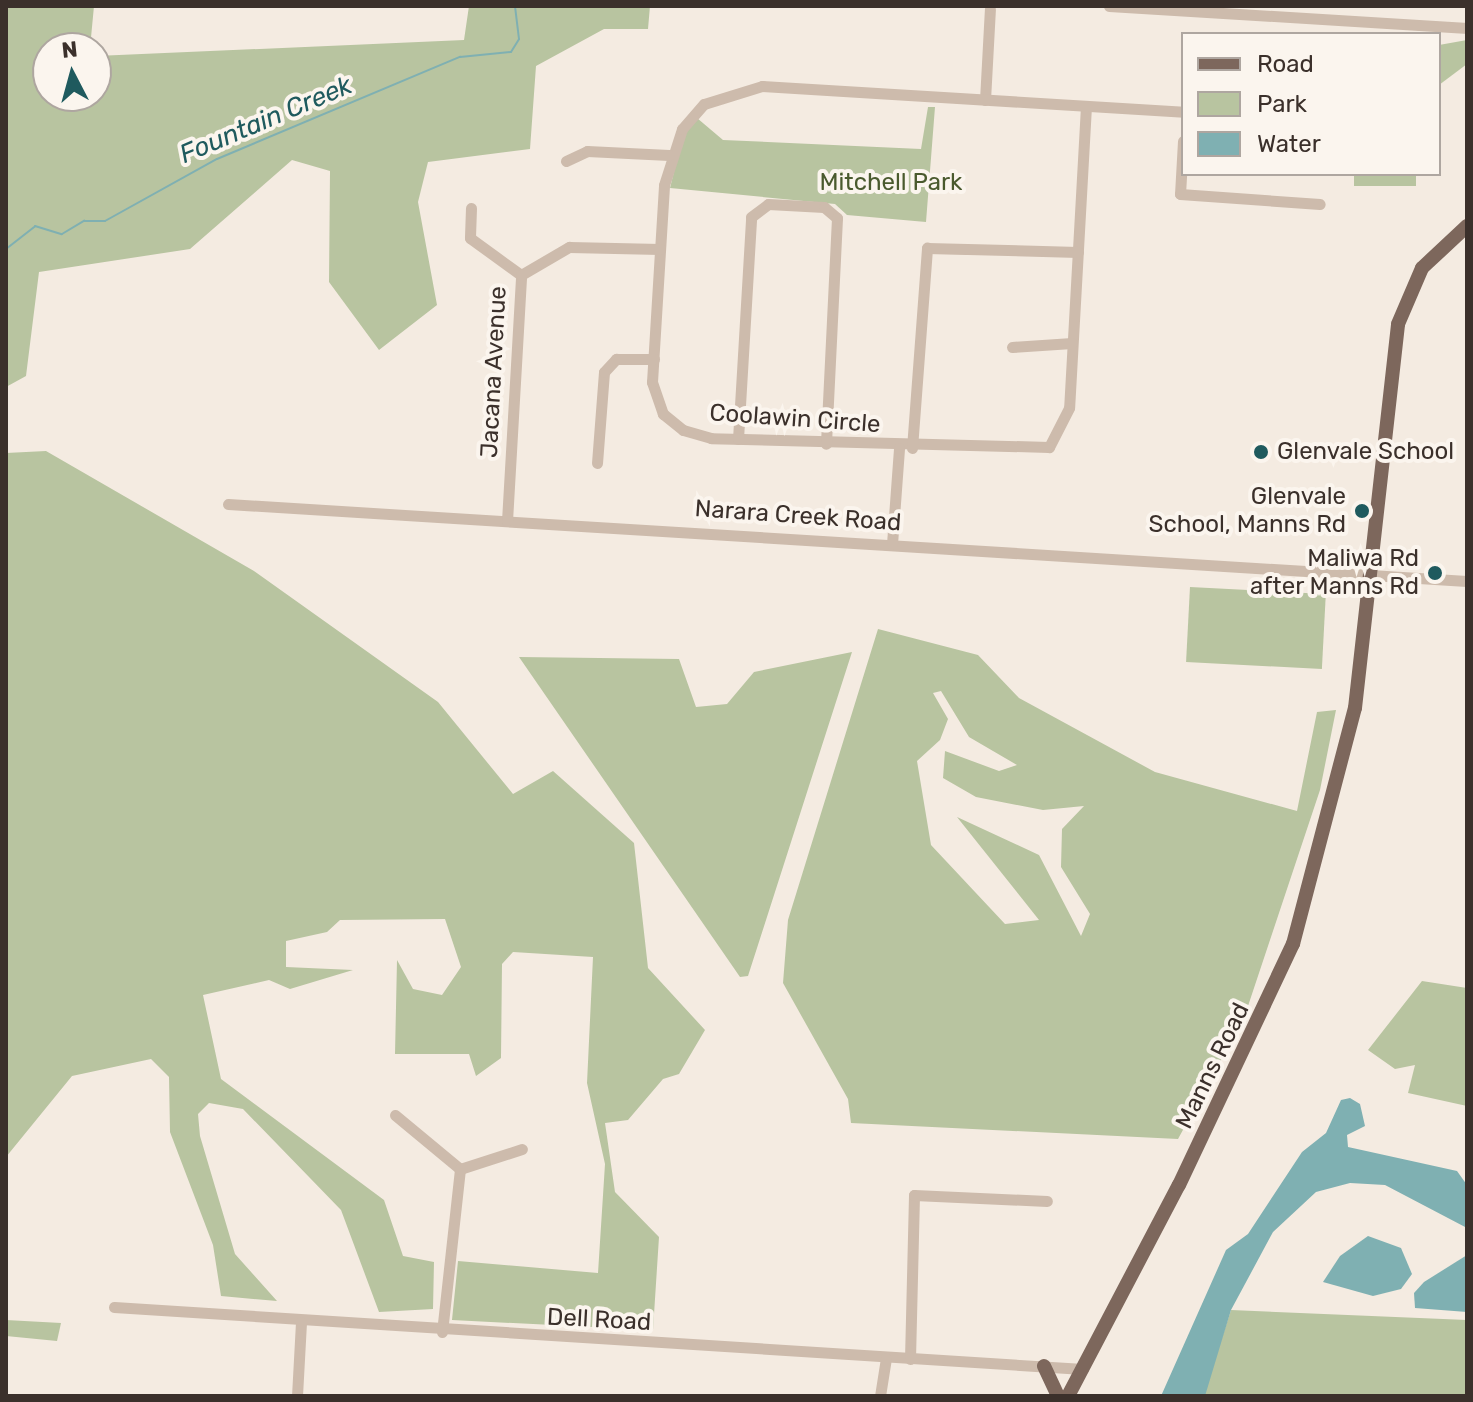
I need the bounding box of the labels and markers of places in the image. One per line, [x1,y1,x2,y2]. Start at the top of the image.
place label: Glenvale School [1277,438,1454,466]
marker: Glenvale School [1252,443,1270,461]
place label: Glenvale School, Manns Rd [1149,483,1346,539]
marker: Glenvale School, Manns Rd [1353,502,1371,520]
place label: Maliwa Rd after Manns Rd [1249,545,1419,601]
marker: Maliwa Rd after Manns Rd [1426,564,1444,582]

